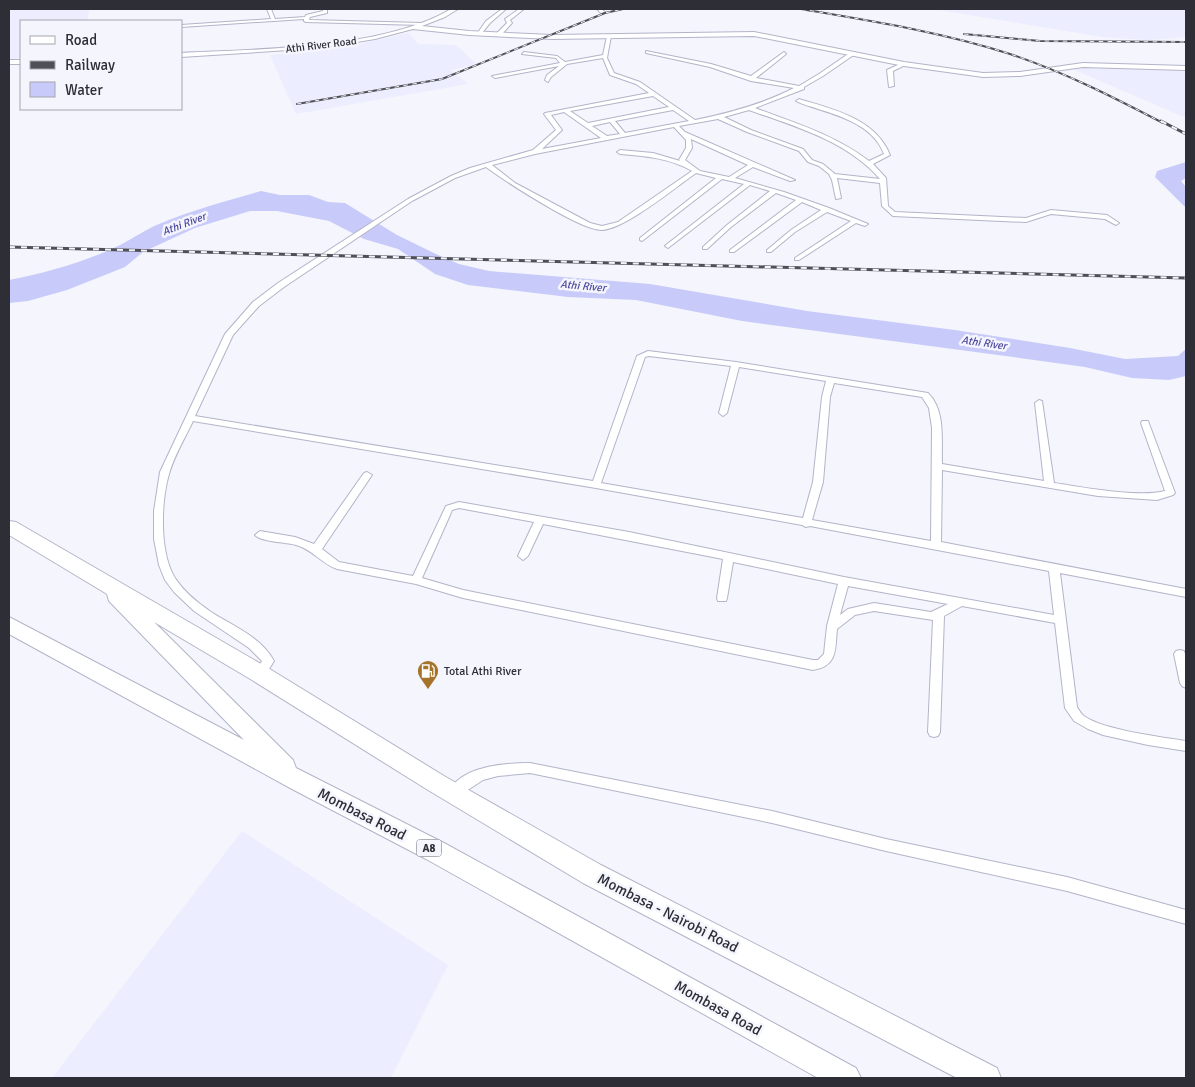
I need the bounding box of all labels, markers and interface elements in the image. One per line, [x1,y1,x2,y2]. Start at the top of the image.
legend [20,20,182,110]
text: Road [65,31,97,49]
street label: Athi River Road [285,34,358,56]
text: Railway [65,56,115,74]
text: Water [65,81,103,99]
water label: Athi River [160,209,209,238]
water label: Athi River [560,278,608,295]
water label: Athi River [960,333,1009,353]
fuel station icon: Total Athi River [416,659,440,690]
place label: Total Athi River [444,664,522,679]
street label: Mombasa Road [315,784,409,844]
road number: A8 [416,840,442,856]
street label: Mombasa - Nairobi Road [595,870,741,956]
street label: Mombasa Road [671,977,765,1039]

